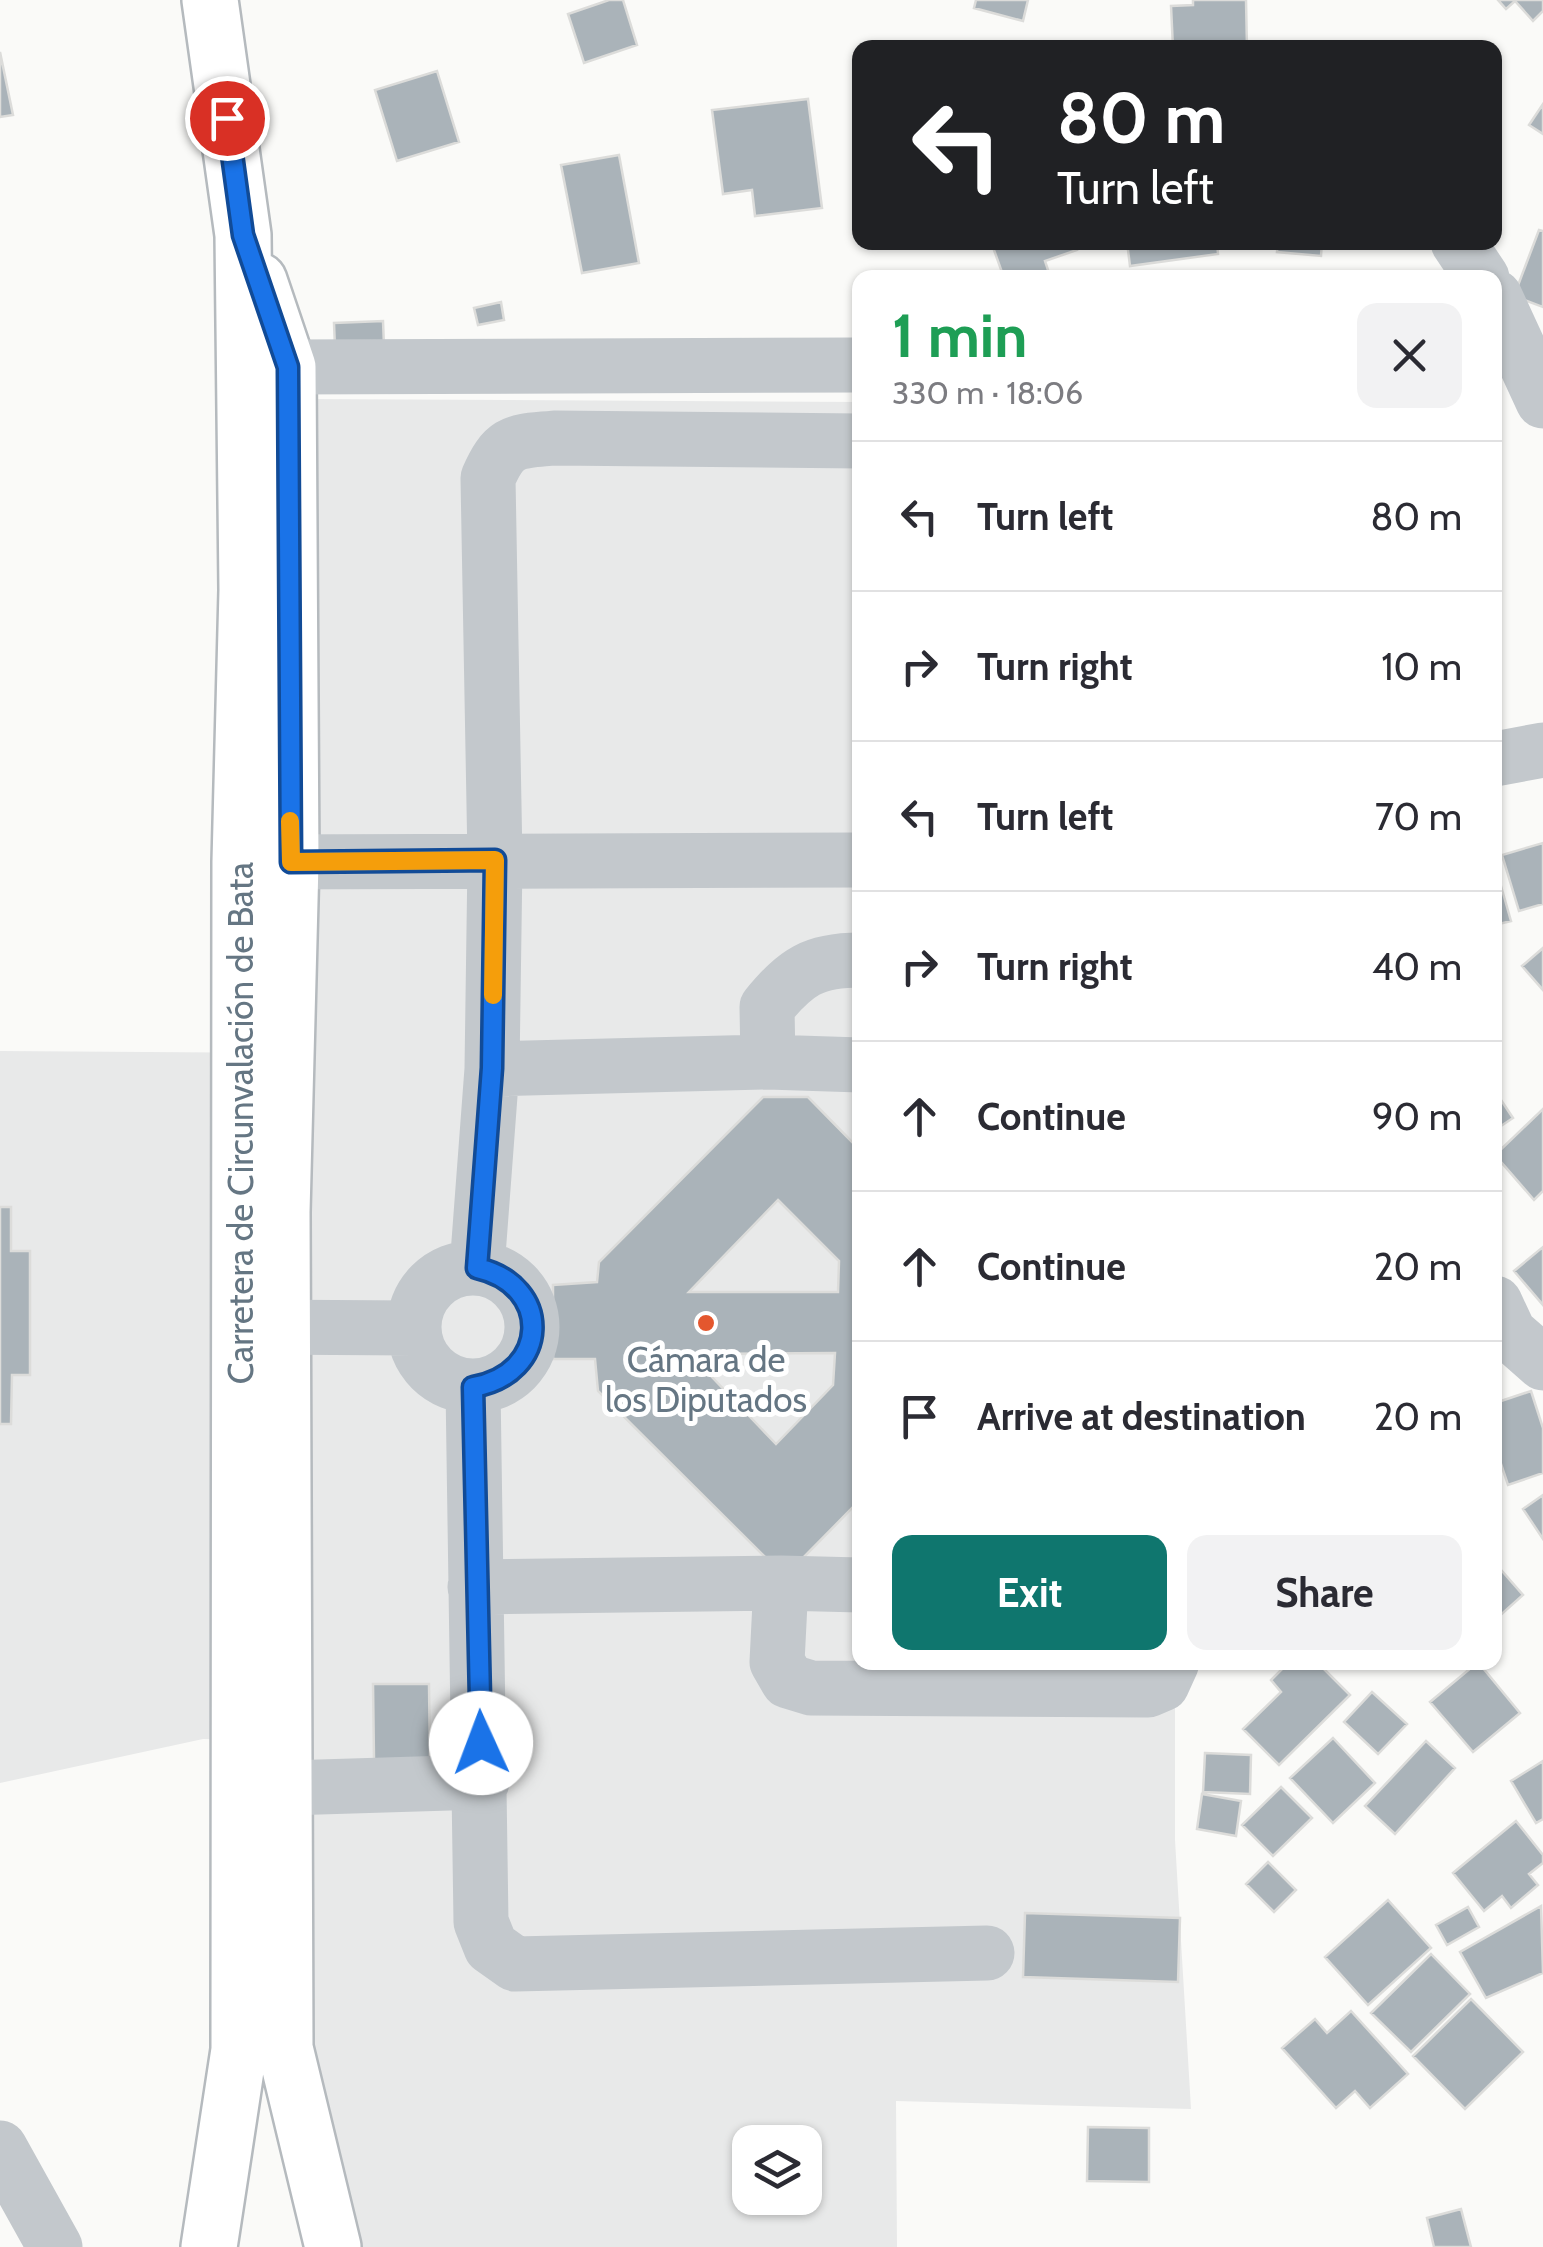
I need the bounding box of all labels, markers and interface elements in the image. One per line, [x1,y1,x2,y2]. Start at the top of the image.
text: 80 m [1057,75,1225,161]
pin [185,76,270,161]
icon: left [892,80,1022,210]
icon: arrive [200,91,255,146]
text: Turn left [1057,161,1214,215]
text: 1 min [892,299,1027,372]
button: close [1357,303,1462,408]
text: 330 m · 18:06 [892,373,1083,412]
icon: left [892,489,947,544]
text: Turn left [977,493,1113,540]
text: 80 m [1371,493,1462,540]
icon: right [892,639,947,694]
text: Turn right [977,643,1133,690]
text: 10 m [1381,643,1462,690]
icon: left [892,789,947,844]
text: Turn left [977,793,1113,840]
text: 70 m [1375,793,1462,840]
street label: Carretera de Circunvalación de Bata [219,862,262,1384]
icon: right [892,939,947,994]
text: Turn right [977,943,1133,990]
text: 40 m [1372,943,1462,990]
icon: ahead [892,1089,947,1144]
text: Continue [977,1093,1126,1140]
text: 90 m [1372,1093,1462,1140]
icon: ahead [892,1239,947,1294]
text: Continue [977,1243,1126,1290]
text: 20 m [1374,1243,1462,1290]
marker: Cámara de los Diputados [695,1312,717,1334]
place label: Cámara de los Diputados [605,1338,807,1421]
icon: arrive [892,1389,947,1444]
text: Arrive at destination [977,1393,1306,1440]
text: 20 m [1374,1393,1462,1440]
button: Exit [892,1535,1167,1650]
button: Share [1187,1535,1462,1650]
position arrow [429,1691,533,1795]
map controls [732,2125,822,2215]
button: layers [732,2125,822,2215]

